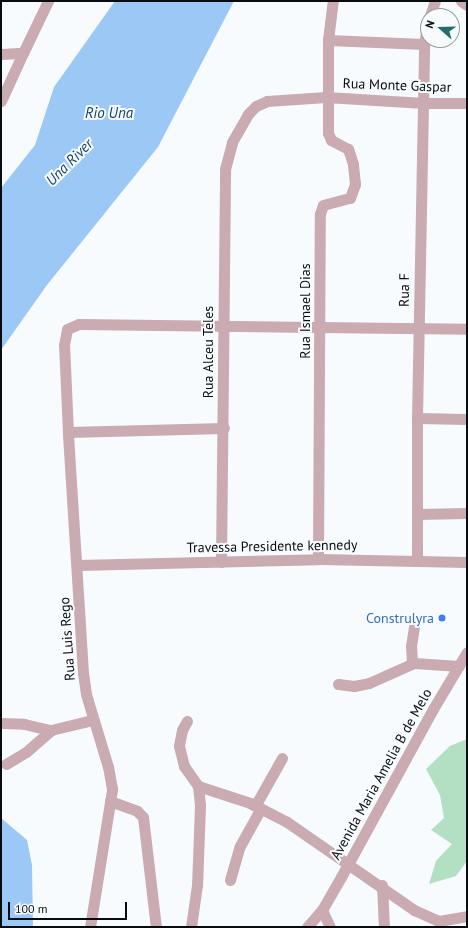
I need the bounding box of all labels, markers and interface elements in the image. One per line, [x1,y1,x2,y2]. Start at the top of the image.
north arrow [420,8,460,48]
text: N [422,18,437,30]
street label: Rua Monte Gaspar [342,75,452,95]
water label: Rio Una [85,104,133,122]
water label: Una River [42,135,96,189]
street label: Rua Ismael Dias [297,263,313,359]
street label: Rua F [395,273,413,307]
street label: Rua Alceu Teles [200,305,216,399]
street label: Travessa Presidente kennedy [186,536,358,556]
street label: Rua Luis Rego [56,597,78,681]
place label: Construlyra [366,610,434,626]
marker: Construlyra [437,613,447,623]
street label: Avenida Maria Amelia B de Melo [327,685,435,863]
scale bar [10,894,129,920]
text: 100 m [15,901,48,916]

